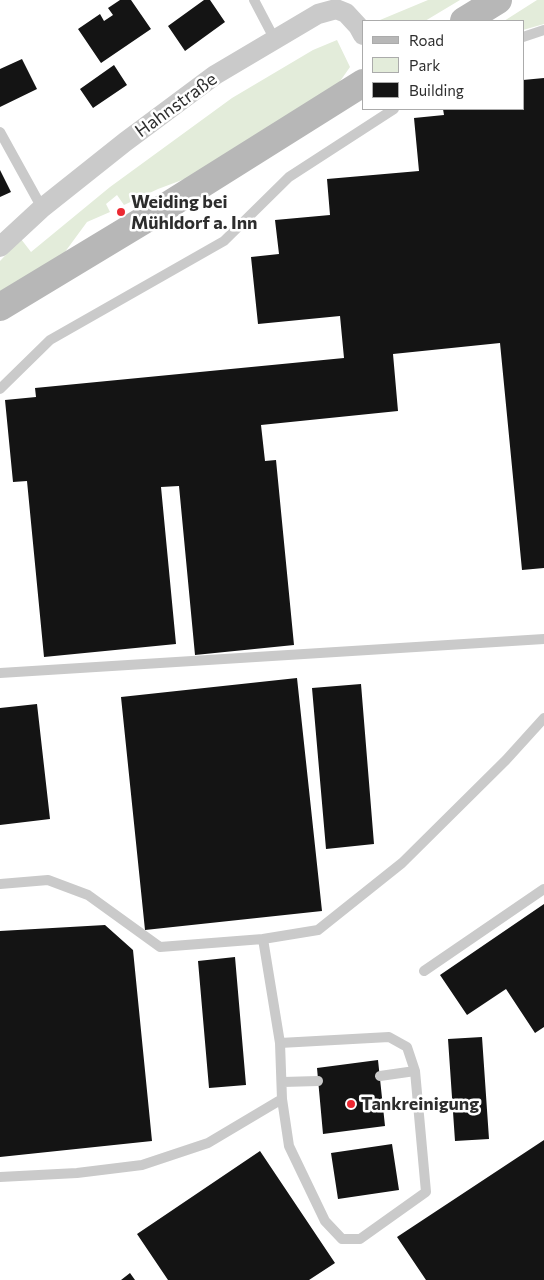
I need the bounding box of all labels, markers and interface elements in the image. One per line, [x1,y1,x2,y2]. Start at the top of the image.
legend [362,20,524,110]
text: Road [409,31,444,49]
text: Park [409,56,440,74]
street label: Hahnstraße [131,68,221,142]
text: Building [409,81,464,99]
place label: Weiding bei Mühldorf a. Inn [131,191,258,233]
marker: Weiding bei Mühldorf a. Inn [115,206,127,218]
place label: Tankreinigung [361,1093,479,1115]
marker: Tankreinigung [345,1098,357,1110]

